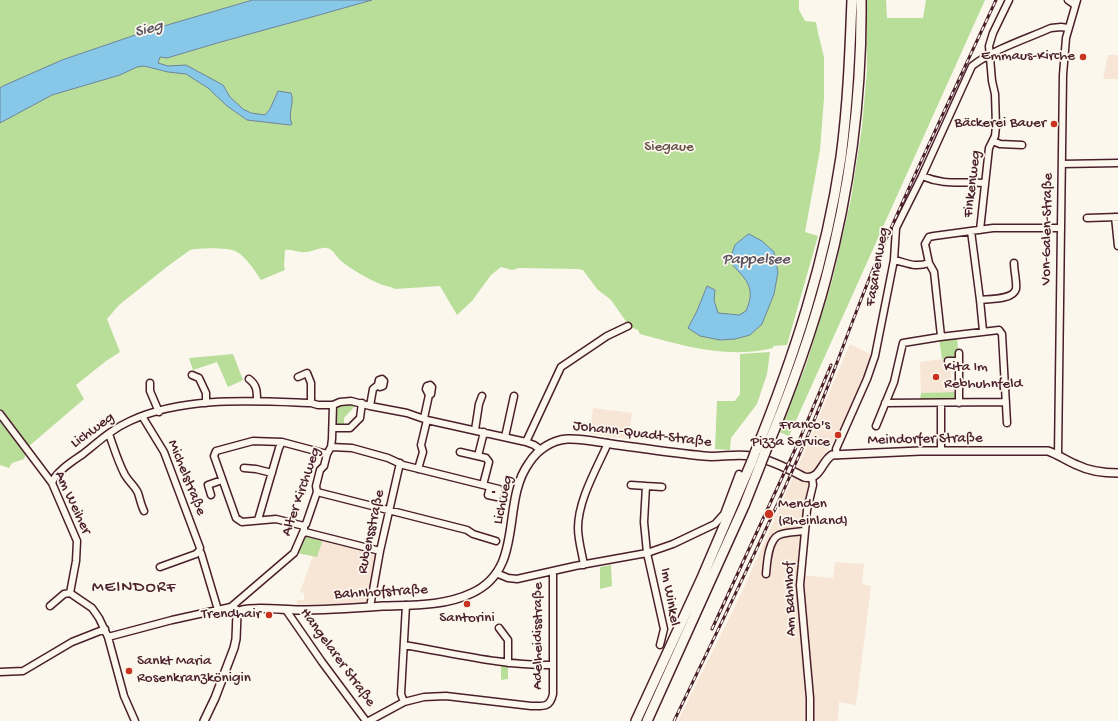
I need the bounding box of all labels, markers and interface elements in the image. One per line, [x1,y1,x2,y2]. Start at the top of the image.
water label: Sieg [133,17,165,43]
place label: Emmaus-Kirche [981,48,1075,66]
marker: Emmaus-Kirche [1078,52,1088,62]
place label: Bäckerei Bauer [955,115,1046,133]
marker: Bäckerei Bauer [1049,119,1059,129]
park label: Siegaue [644,139,694,157]
street label: Finkenweg [960,149,986,219]
street label: Von-Galen-Straße [1038,173,1058,285]
street label: Fasanenweg [862,226,894,308]
water label: Pappelsee [722,251,790,271]
place label: Kita Im Rebhuhnfeld [944,359,1022,394]
marker: Kita Im Rebhuhnfeld [931,372,941,382]
street label: Lichweg [68,409,118,453]
place label: Franco's Pizza Service [751,417,830,452]
street label: Johann-Quadt-Straße [572,418,712,452]
marker: Franco's Pizza Service [833,430,843,440]
street label: Meindorfer Straße [867,430,983,450]
street label: Michelstraße [163,438,209,518]
street label: Alter Kirchweg [278,445,326,539]
street label: Am Weiher [49,468,95,538]
street label: Lichweg [490,474,518,526]
street label: Rubensstraße [354,488,390,576]
place label: Menden (Rheinland) [778,496,848,531]
marker: Menden (Rheinland) [763,508,775,520]
street label: Am Bahnhof [781,561,801,637]
street label: Im Winkel [655,567,683,627]
district label: MEINDORF [92,578,176,598]
street label: Bahnhofstraße [334,582,428,604]
street label: Adelheidisstraße [530,582,548,690]
marker: Santorini [462,599,472,609]
street label: Hangelarer Straße [295,605,379,711]
place label: Trendhair [201,606,261,624]
marker: Trendhair [264,610,274,620]
place label: Santorini [439,610,495,628]
place label: Sankt Maria Rosenkranzkönigin [137,653,251,688]
marker: Sankt Maria Rosenkranzkönigin [124,666,134,676]

